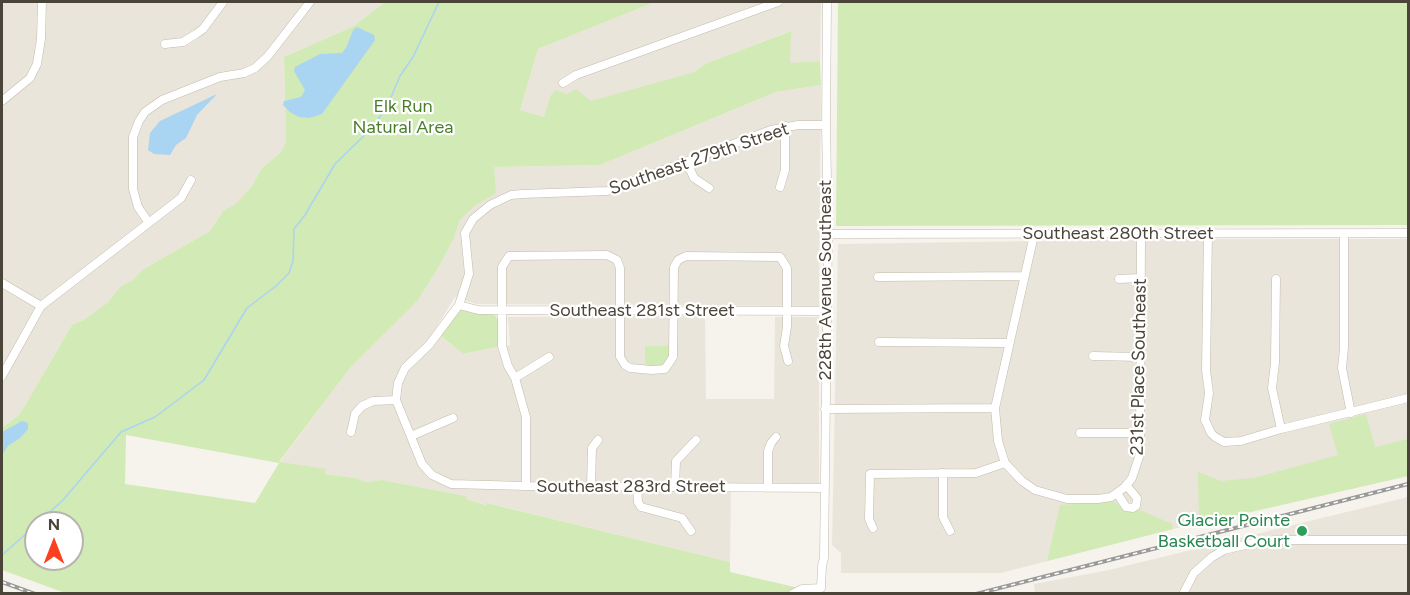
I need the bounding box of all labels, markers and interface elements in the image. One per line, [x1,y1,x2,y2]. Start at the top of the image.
park label: Elk Run Natural Area [353,96,453,138]
street label: Southeast 279th Street [606,118,792,200]
street label: 228th Avenue Southeast [815,180,837,380]
street label: Southeast 280th Street [1022,223,1214,245]
street label: 231st Place Southeast [1127,278,1151,456]
street label: Southeast 281st Street [549,300,735,322]
street label: Southeast 283rd Street [536,476,726,498]
place label: Glacier Pointe Basketball Court [1158,510,1290,552]
north arrow [24,511,84,571]
text: N [48,515,60,534]
marker: Glacier Pointe Basketball Court [1295,524,1309,538]

